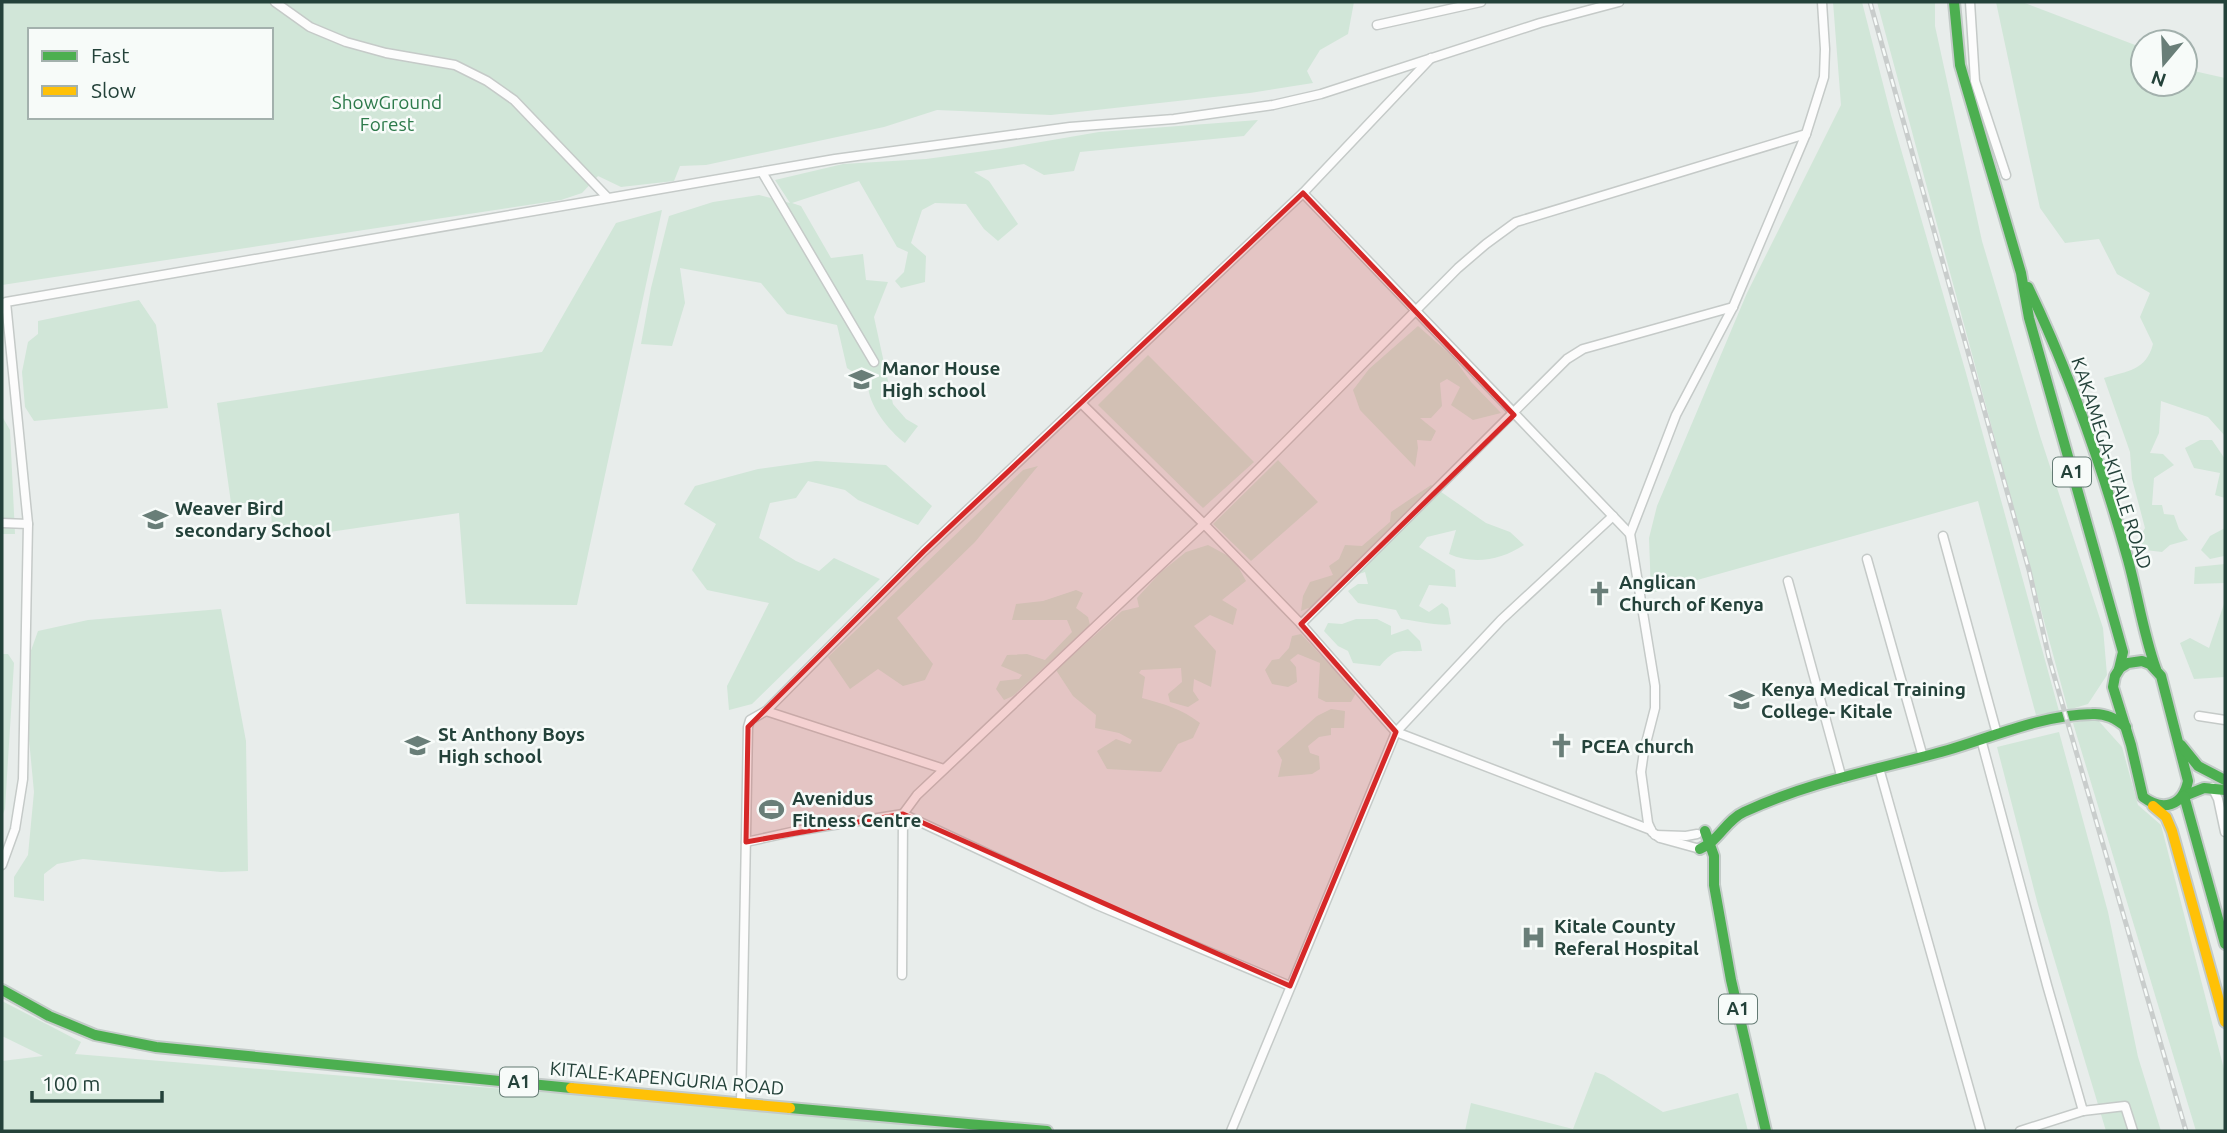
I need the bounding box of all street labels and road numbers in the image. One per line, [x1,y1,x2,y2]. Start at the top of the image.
street label: KAKAMEGA-KITALE ROAD [2067,354,2157,572]
road number: A1 [2053,458,2091,486]
road number: A1 [1719,994,1757,1024]
street label: KITALE-KAPENGURIA ROAD [549,1057,785,1099]
road number: A1 [500,1068,538,1097]

